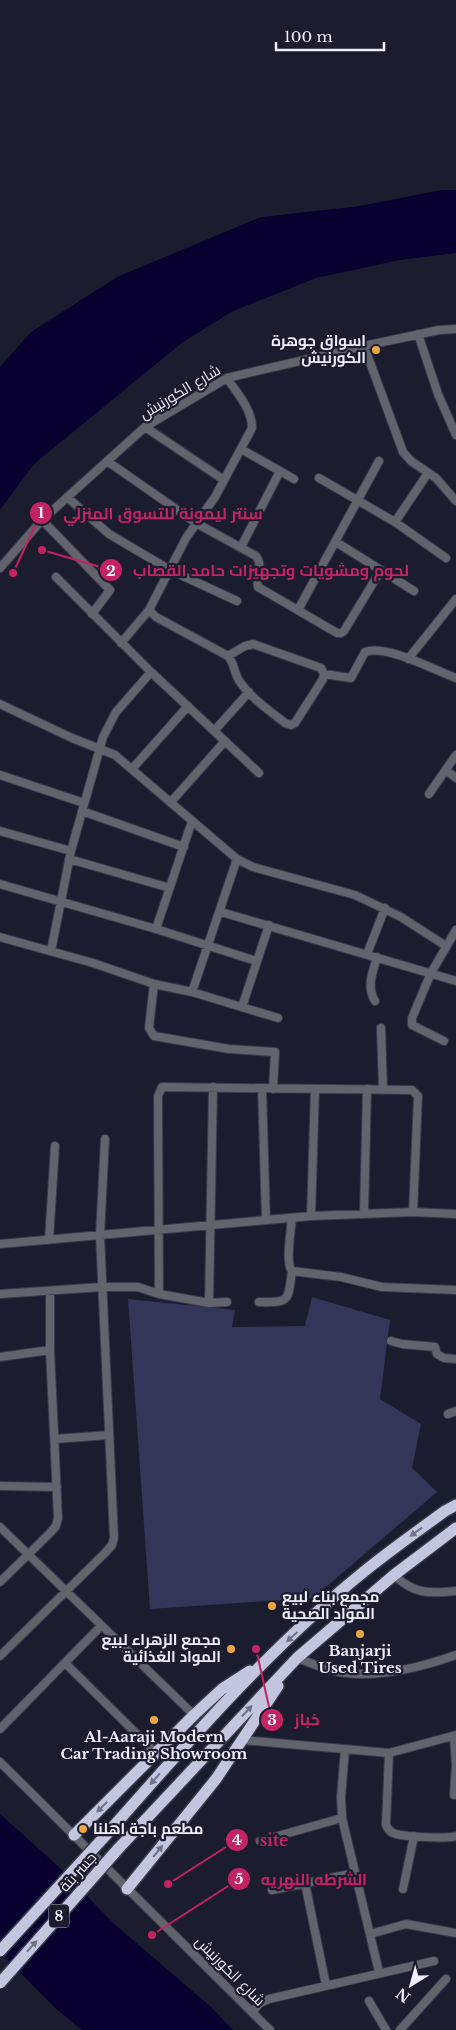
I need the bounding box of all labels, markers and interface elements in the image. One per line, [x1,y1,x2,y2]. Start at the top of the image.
scale bar [276,20,384,52]
text: 100 m [284,27,333,46]
place label: اسواق جوهرة الكورنيش [271,331,366,367]
marker: اسواق جوهرة الكورنيش [370,344,382,356]
street label: شارع الكورنيش [136,360,225,425]
callout: سنتر ليمونة للتسوق المنزلي [28,498,272,529]
text: 1 [38,503,45,522]
text: سنتر ليمونة للتسوق المنزلي [63,503,263,526]
callout: لحوم ومشويات وتجهيزات حامد القصاب [98,555,419,586]
text: لحوم ومشويات وتجهيزات حامد القصاب [133,560,409,582]
text: 2 [106,561,116,580]
one-way arrow [409,1527,423,1537]
place label: مجمع بناء لبيع المواد الصحية [282,1587,379,1623]
marker: مجمع بناء لبيع المواد الصحية [266,1600,278,1612]
marker: Banjarji Used Tires [354,1628,366,1640]
place label: مجمع الزهراء لبيع المواد الغذائية [102,1630,221,1666]
one-way arrow [286,1631,298,1643]
place label: Banjarji Used Tires [318,1641,402,1677]
marker: مجمع الزهراء لبيع المواد الغذائية [225,1643,237,1655]
callout: خباز [259,1704,329,1735]
one-way arrow [241,1705,253,1717]
text: خباز [293,1709,320,1729]
text: 3 [267,1710,277,1729]
marker: Al-Aaraji Modern Car Trading Showroom [148,1714,160,1726]
place label: Al-Aaraji Modern Car Trading Showroom [61,1727,248,1763]
one-way arrow [149,1773,161,1785]
one-way arrow [96,1801,108,1813]
place label: مطعم باجة اهلنا [93,1819,203,1839]
marker: مطعم باجة اهلنا [77,1823,89,1835]
callout: site [225,1824,298,1855]
text: 4 [232,1830,242,1849]
text: site [260,1830,288,1850]
one-way arrow [152,1845,163,1858]
street label: جسر بتة [55,1848,100,1895]
callout: الشرطه النهريه [226,1863,377,1894]
text: 5 [235,1869,244,1888]
text: الشرطه النهريه [261,1869,367,1889]
road number: 8 [49,1904,69,1928]
street label: شارع الكورنيش [190,1932,269,2011]
one-way arrow [27,1940,38,1953]
north arrow [386,1960,436,2010]
text: N [393,1984,414,2007]

